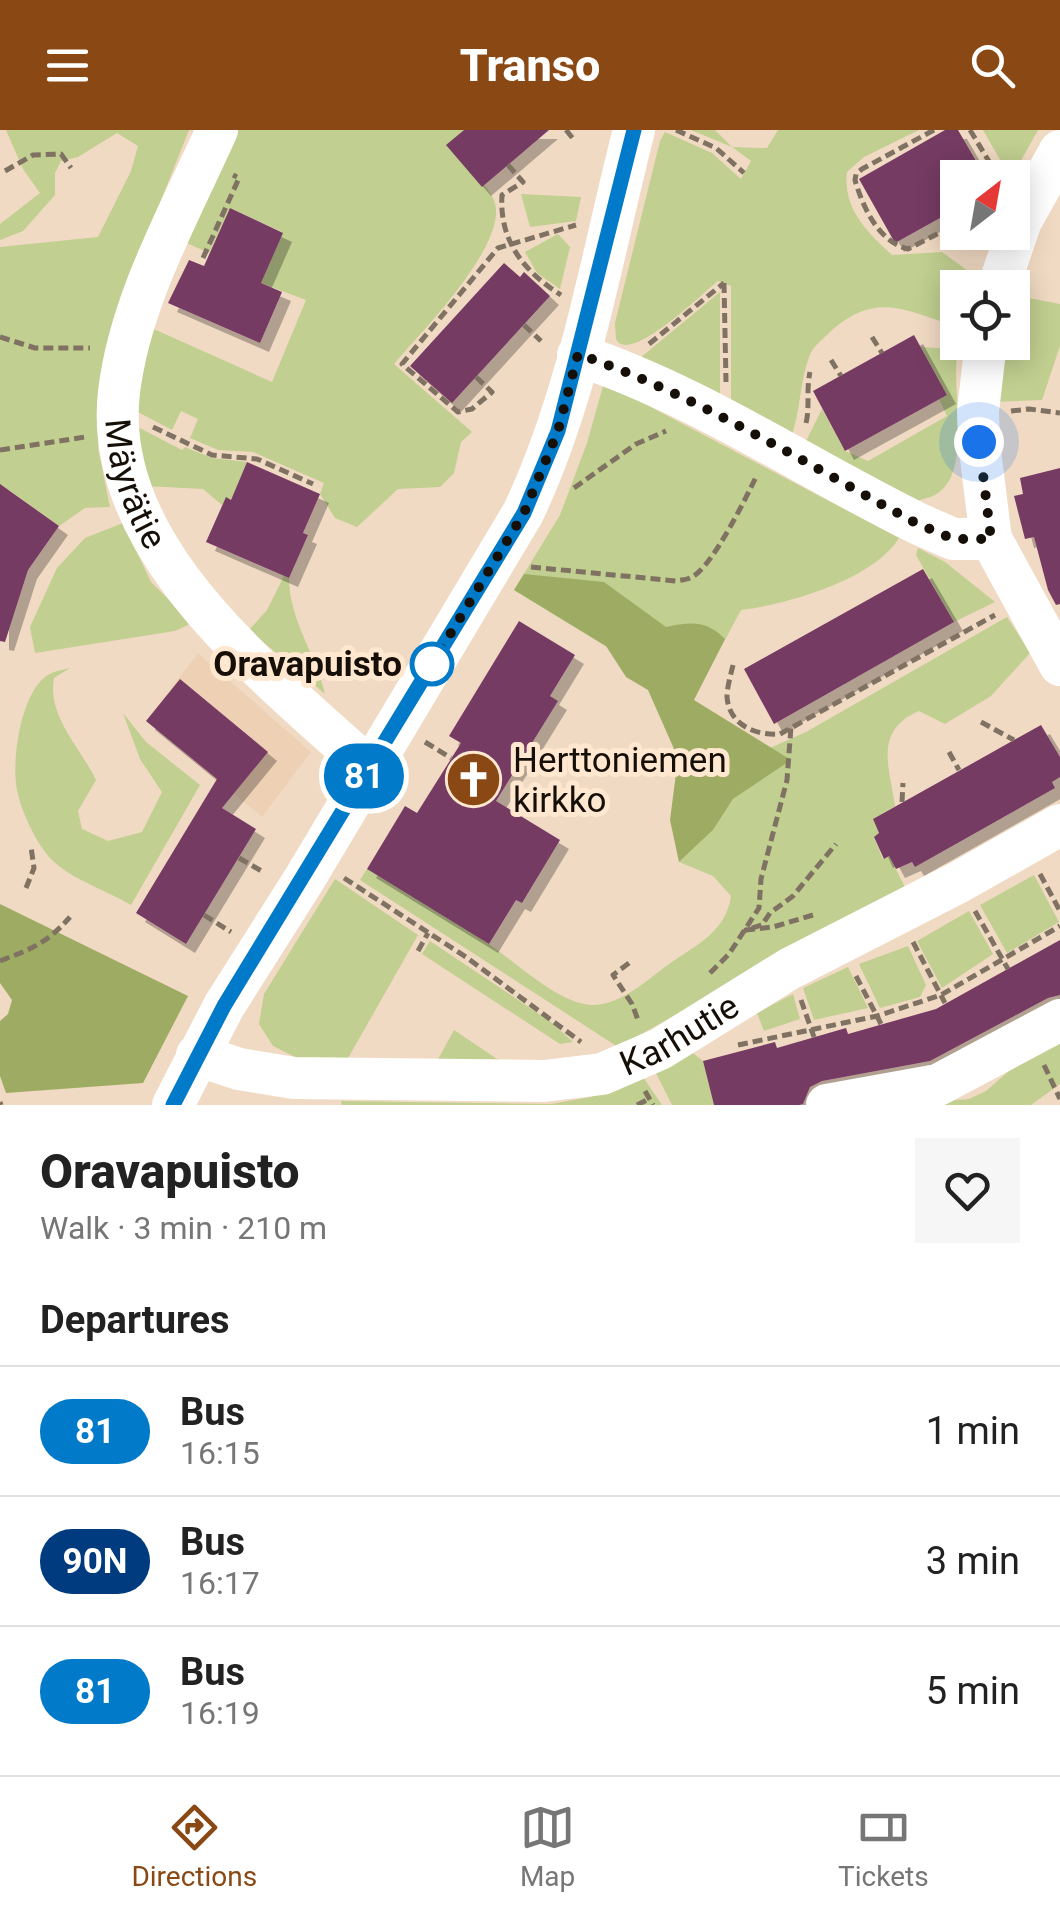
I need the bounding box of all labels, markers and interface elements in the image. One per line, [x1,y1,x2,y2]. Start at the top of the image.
icon: menu [40,38,95,93]
icon: search [965,38,1020,93]
text: Transo [460,39,600,92]
north arrow [940,160,1030,250]
map controls [940,160,1030,360]
button: locate [940,270,1030,360]
street label: Mäyrätie [96,417,175,556]
your location [954,417,1004,467]
marker: Oravapuisto [411,643,453,685]
place label: Oravapuisto [213,644,402,685]
place label: Herttoniemen kirkko [513,740,727,821]
line badge: 81 [319,744,409,808]
church icon: Herttoniemen kirkko [444,750,504,810]
text: 81 [344,756,384,797]
street label: Karhutie [614,985,746,1085]
button: heart [915,1138,1020,1243]
text: Oravapuisto [40,1143,300,1200]
text: Walk · 3 min · 210 m [40,1209,327,1247]
text: Departures [40,1298,230,1342]
text: Bus [180,1390,245,1434]
text: 1 min [926,1409,1020,1453]
text: 81 [75,1411,115,1452]
text: 16:15 [180,1434,260,1472]
text: Bus [180,1520,245,1564]
text: 3 min [926,1539,1020,1583]
text: 90N [63,1541,127,1582]
text: 16:17 [180,1564,260,1602]
text: Bus [180,1650,245,1694]
text: 5 min [926,1669,1020,1713]
text: 81 [75,1671,115,1712]
text: 16:19 [180,1694,260,1732]
tab: Directions [131,1800,257,1893]
tab: Map [520,1800,575,1893]
tab: Tickets [838,1800,929,1893]

